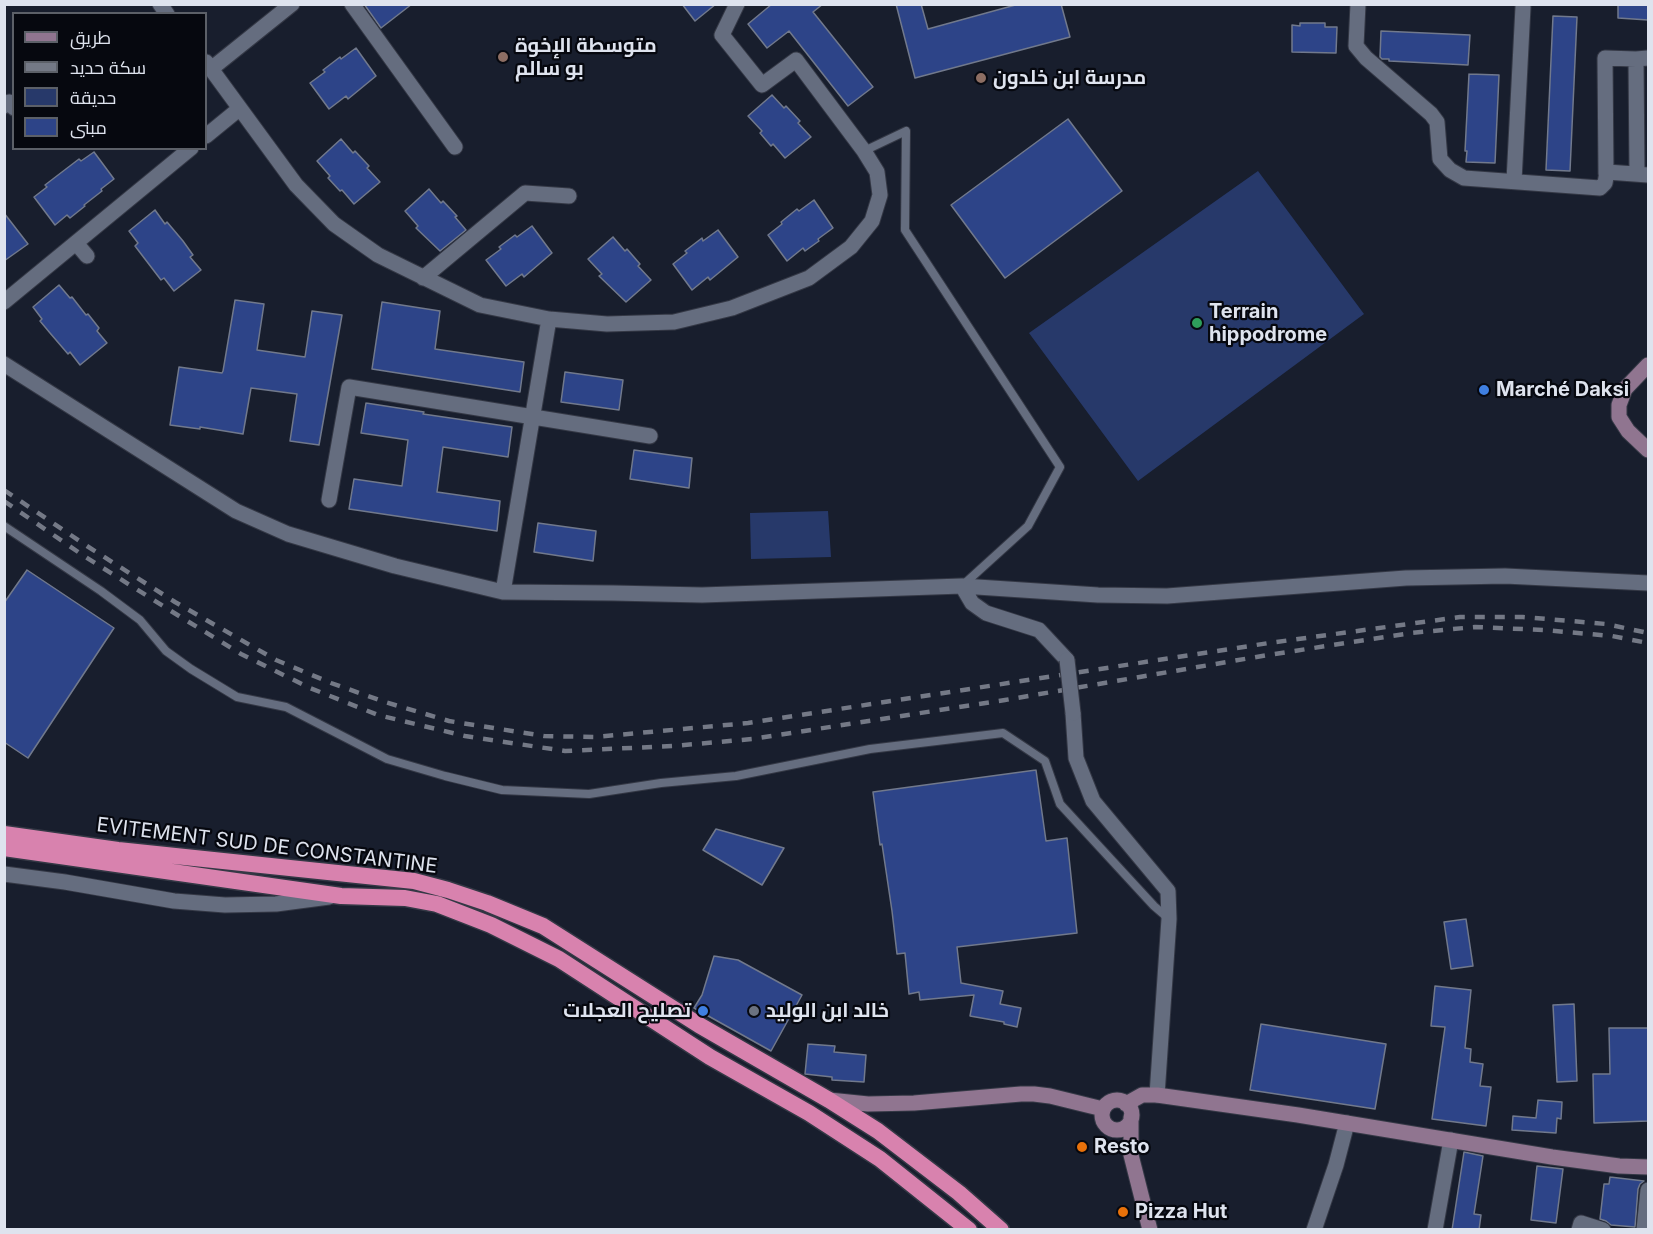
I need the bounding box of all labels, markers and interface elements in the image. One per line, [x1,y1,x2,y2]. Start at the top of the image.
legend [12,12,207,150]
text: طريق [70,27,111,48]
place label: متوسطة الإخوة بو سالم [515,34,657,81]
marker: متوسطة الإخوة بو سالم [496,50,510,64]
text: سكة حديد [70,57,146,78]
place label: مدرسة ابن خلدون [993,66,1146,90]
marker: مدرسة ابن خلدون [974,71,988,85]
text: حديقة [70,87,116,108]
text: مبنى [70,117,107,138]
place label: Terrain hippodrome [1209,300,1327,347]
marker: Terrain hippodrome [1190,316,1204,330]
place label: Marché Daksi [1496,378,1629,402]
marker: Marché Daksi [1477,383,1491,397]
street label: EVITEMENT SUD DE CONSTANTINE [95,813,439,879]
place label: تصليح العجلات [563,999,691,1023]
place label: خالد ابن الوليد [766,999,889,1023]
marker: تصليح العجلات [696,1004,710,1018]
marker: خالد ابن الوليد [747,1004,761,1018]
place label: Resto [1094,1135,1149,1159]
marker: Resto [1075,1140,1089,1154]
place label: Pizza Hut [1135,1200,1227,1224]
marker: Pizza Hut [1116,1205,1130,1219]

